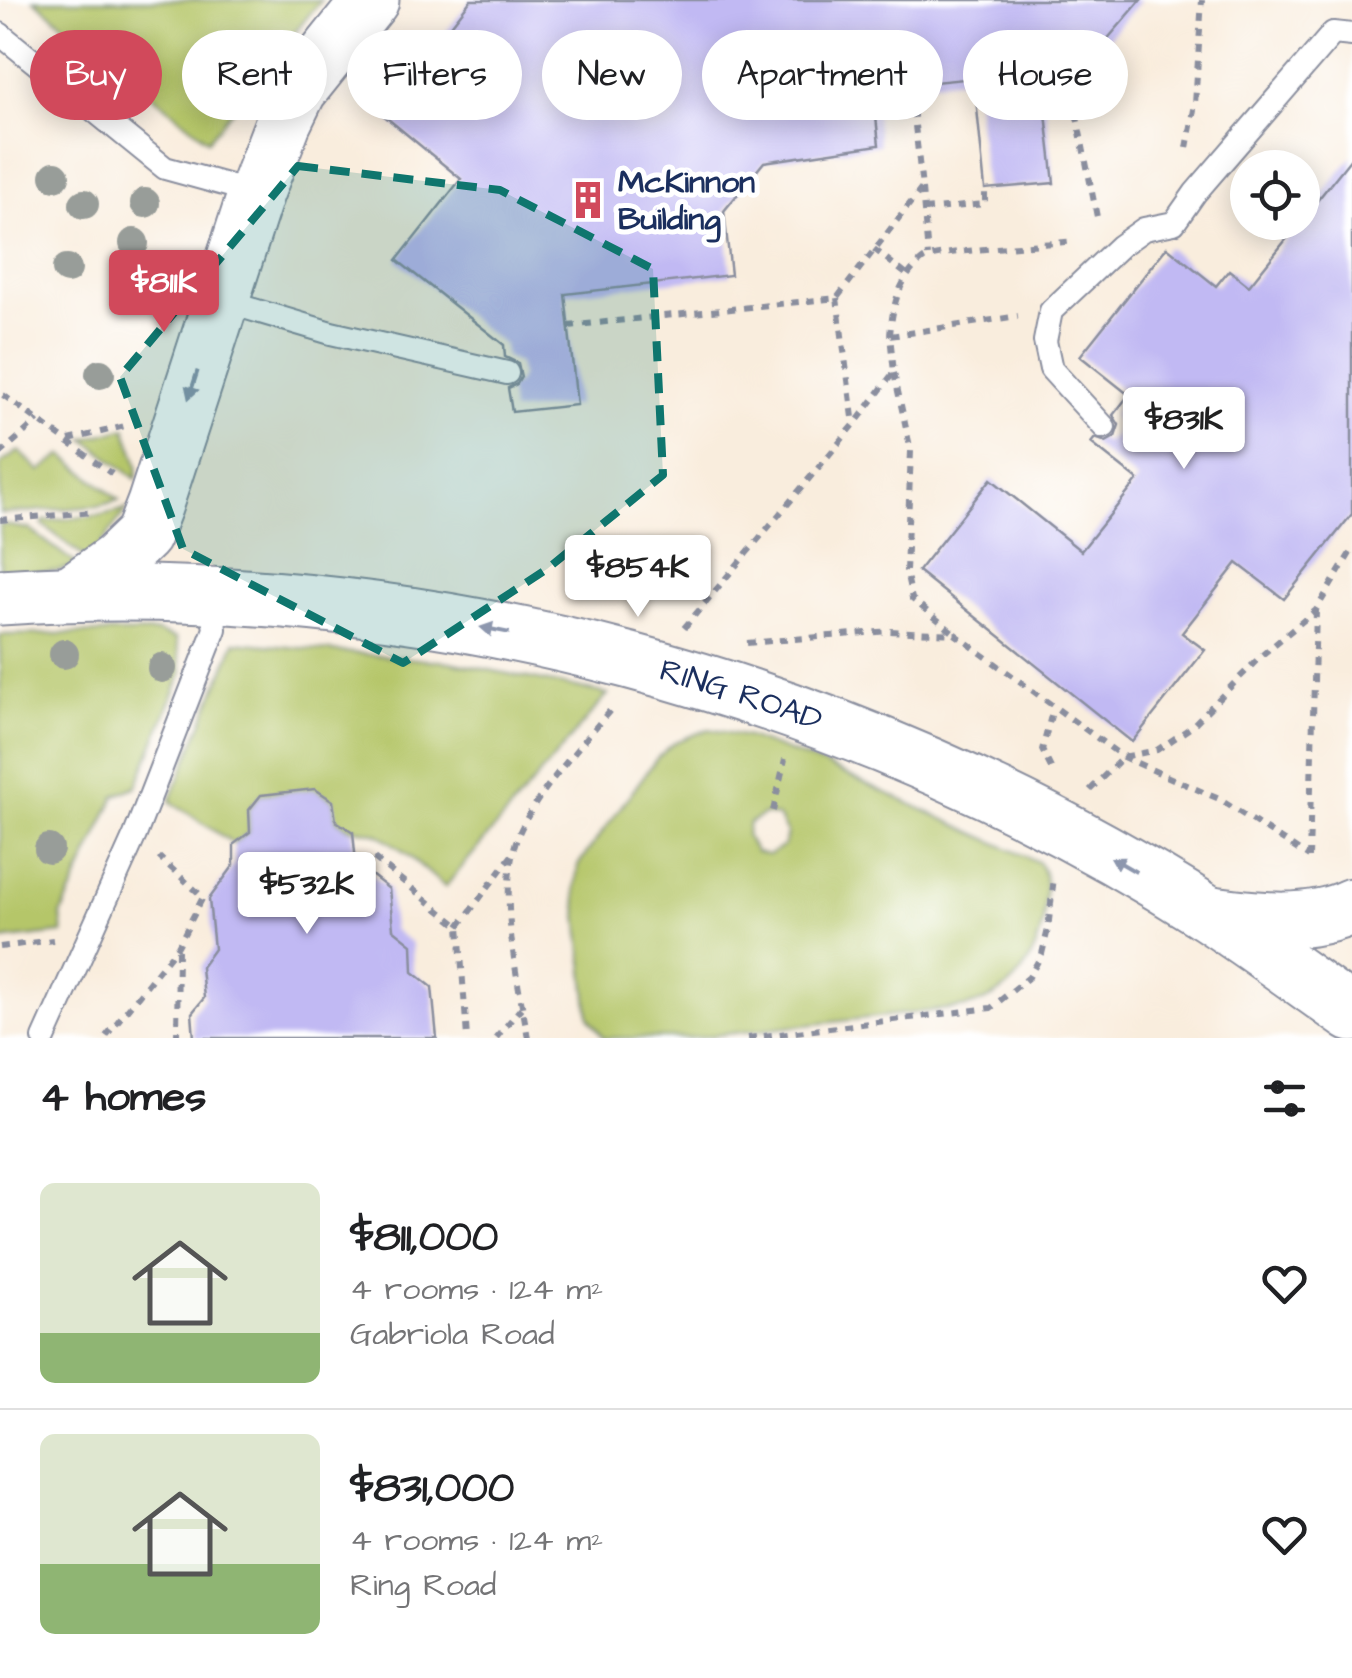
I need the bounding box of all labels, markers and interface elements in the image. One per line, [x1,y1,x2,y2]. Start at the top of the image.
chip: Buy [30,30,162,120]
chip: Rent [182,30,327,120]
chip: Filters [347,30,522,120]
chip: New [542,30,682,120]
chip: Apartment [702,30,943,120]
chip: House [963,30,1128,120]
map controls [1230,150,1320,240]
button: locate [1230,150,1320,240]
place label: McKinnon Building [618,160,755,243]
building icon: McKinnon Building [567,179,609,221]
pin: $811K [94,250,234,335]
text: $811K [131,260,197,305]
one-way arrow [185,370,200,401]
pin: $831K [1114,387,1254,472]
text: $831K [1145,397,1223,442]
pin: $854K [568,535,708,620]
text: $854K [587,545,689,590]
one-way arrow [479,622,510,637]
street label: RING ROAD [655,648,828,742]
pin: $532K [237,852,377,937]
one-way arrow [1110,857,1138,875]
text: $532K [260,862,354,907]
text: 4 homes [40,1069,206,1127]
icon: filters [1257,1071,1312,1126]
text: $811,000 [350,1209,498,1267]
icon: home [120,1223,240,1343]
icon: heart [1257,1256,1312,1311]
text: 4 rooms · 124 m² [350,1267,603,1312]
text: Gabriola Road [350,1312,555,1357]
text: $831,000 [350,1460,514,1518]
icon: home [120,1474,240,1594]
icon: heart [1257,1507,1312,1562]
text: 4 rooms · 124 m² [350,1518,603,1563]
text: Ring Road [350,1563,496,1608]

